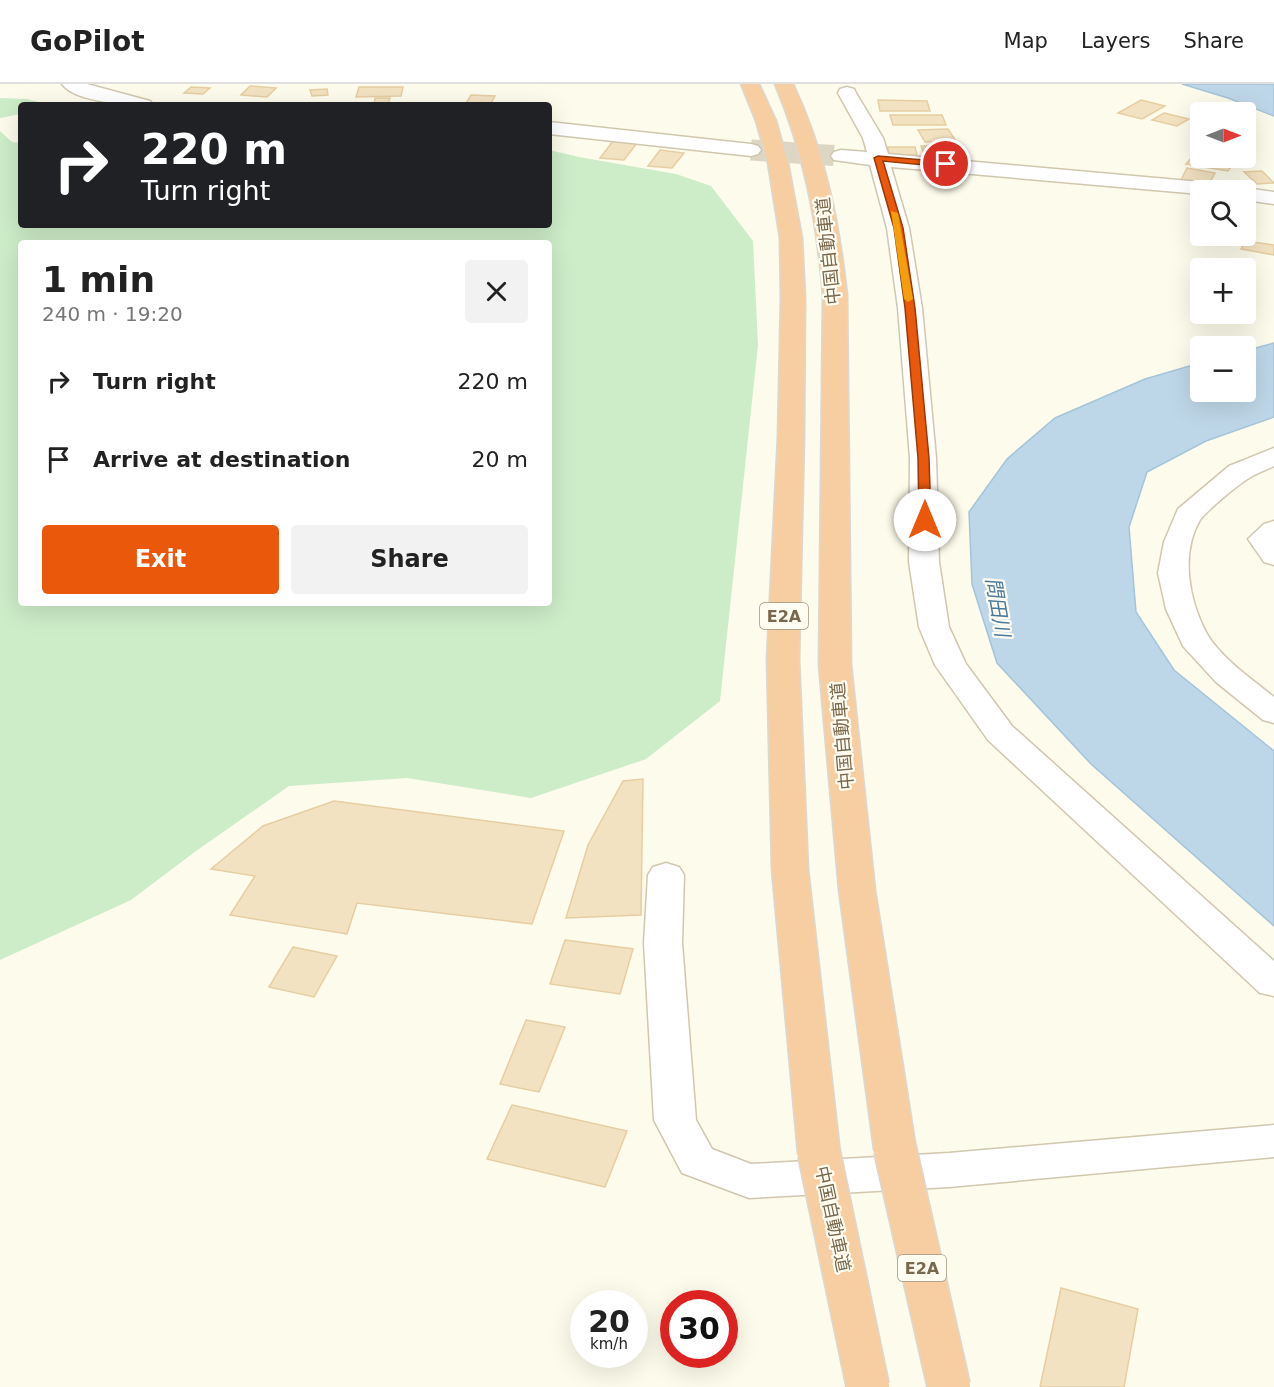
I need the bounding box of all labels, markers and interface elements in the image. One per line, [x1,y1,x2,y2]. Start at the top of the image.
text: GoPilot [30,25,145,58]
text: Map [1004,29,1048,53]
text: Layers [1081,29,1150,53]
text: Share [1183,29,1244,53]
north arrow [1190,102,1256,168]
map controls [1190,102,1256,402]
text: 220 m [141,125,287,174]
icon: right [42,126,120,204]
pin [920,138,971,189]
icon: arrive [929,147,962,180]
text: Turn right [141,175,270,206]
button: search [1190,180,1256,246]
street label: 中国自動車道 [812,196,844,306]
button: + [1190,258,1256,324]
text: 1 min [42,259,155,300]
button: close [465,260,528,323]
text: 240 m · 19:20 [42,302,183,326]
button: − [1190,336,1256,402]
icon: right [42,365,75,398]
text: Turn right [93,369,216,394]
text: 220 m [458,369,528,394]
icon: arrive [42,443,75,476]
text: Arrive at destination [93,447,350,472]
text: 20 m [472,447,528,472]
position arrow [893,488,957,552]
button: Exit [42,525,279,594]
button: Share [291,525,528,594]
water label: 問田川 [981,575,1015,641]
road number: E2A [760,603,808,629]
street label: 中国自動車道 [827,681,857,791]
street label: 中国自動車道 [812,1164,854,1274]
road number: E2A [898,1255,946,1281]
speed limit sign: 30 [660,1290,738,1368]
text: 20 [588,1304,630,1339]
text: km/h [590,1335,628,1353]

